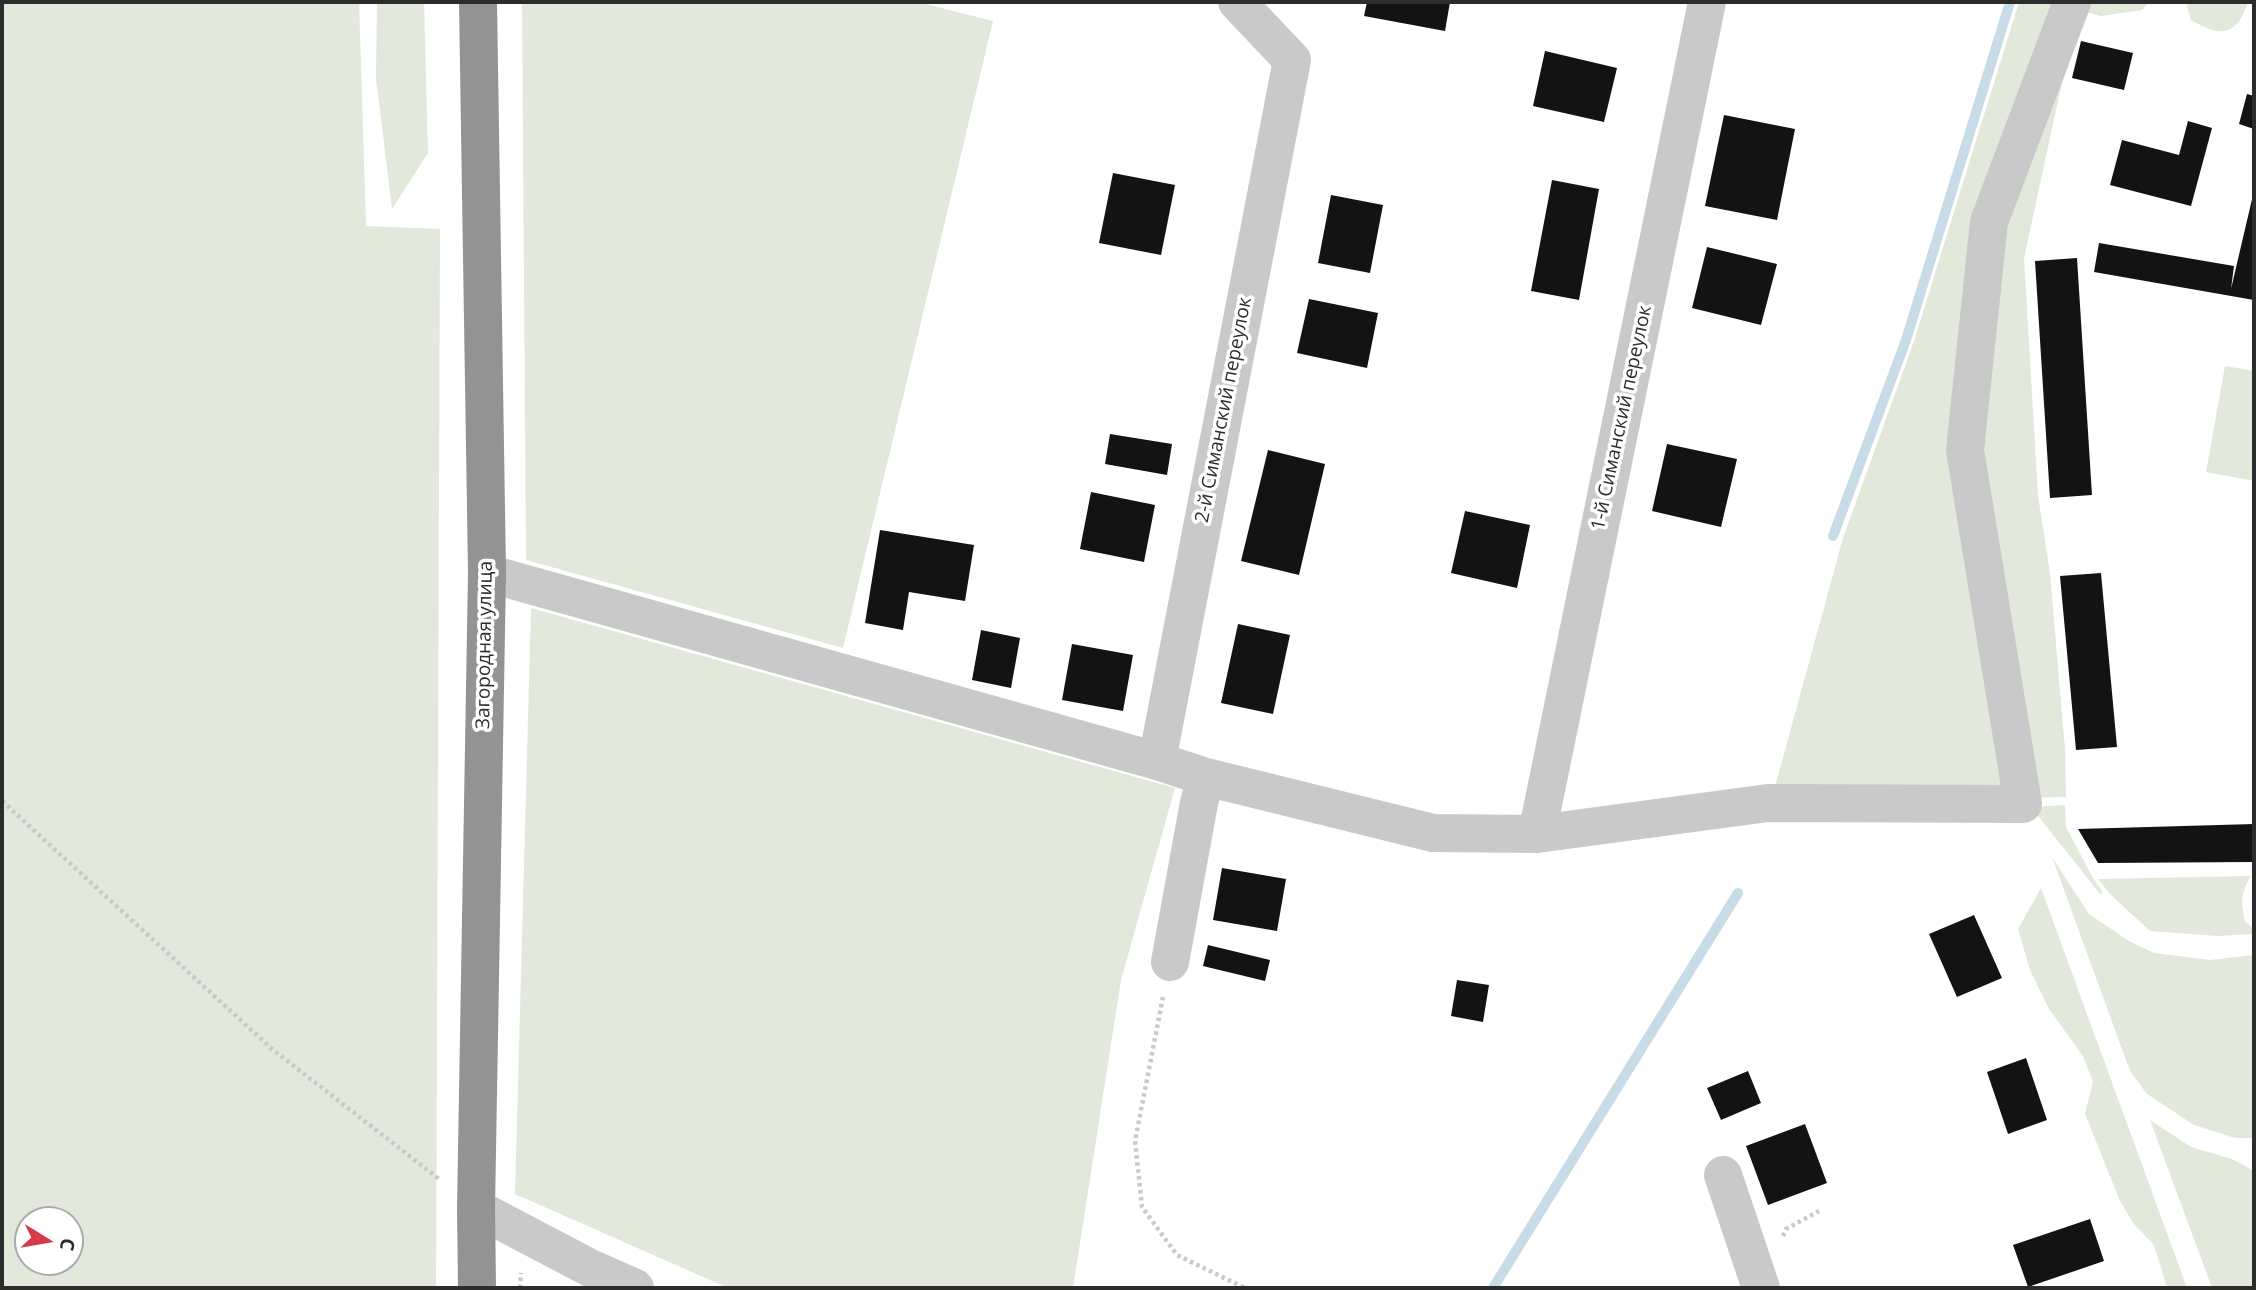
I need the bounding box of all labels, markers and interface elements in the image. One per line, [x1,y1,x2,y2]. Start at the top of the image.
street label: 2-й Симанский переулок [1191,295,1257,525]
street label: 1-й Симанский переулок [1587,304,1657,532]
street label: Загородная улица [472,561,498,729]
north arrow [14,1206,84,1276]
text: С [54,1236,82,1253]

